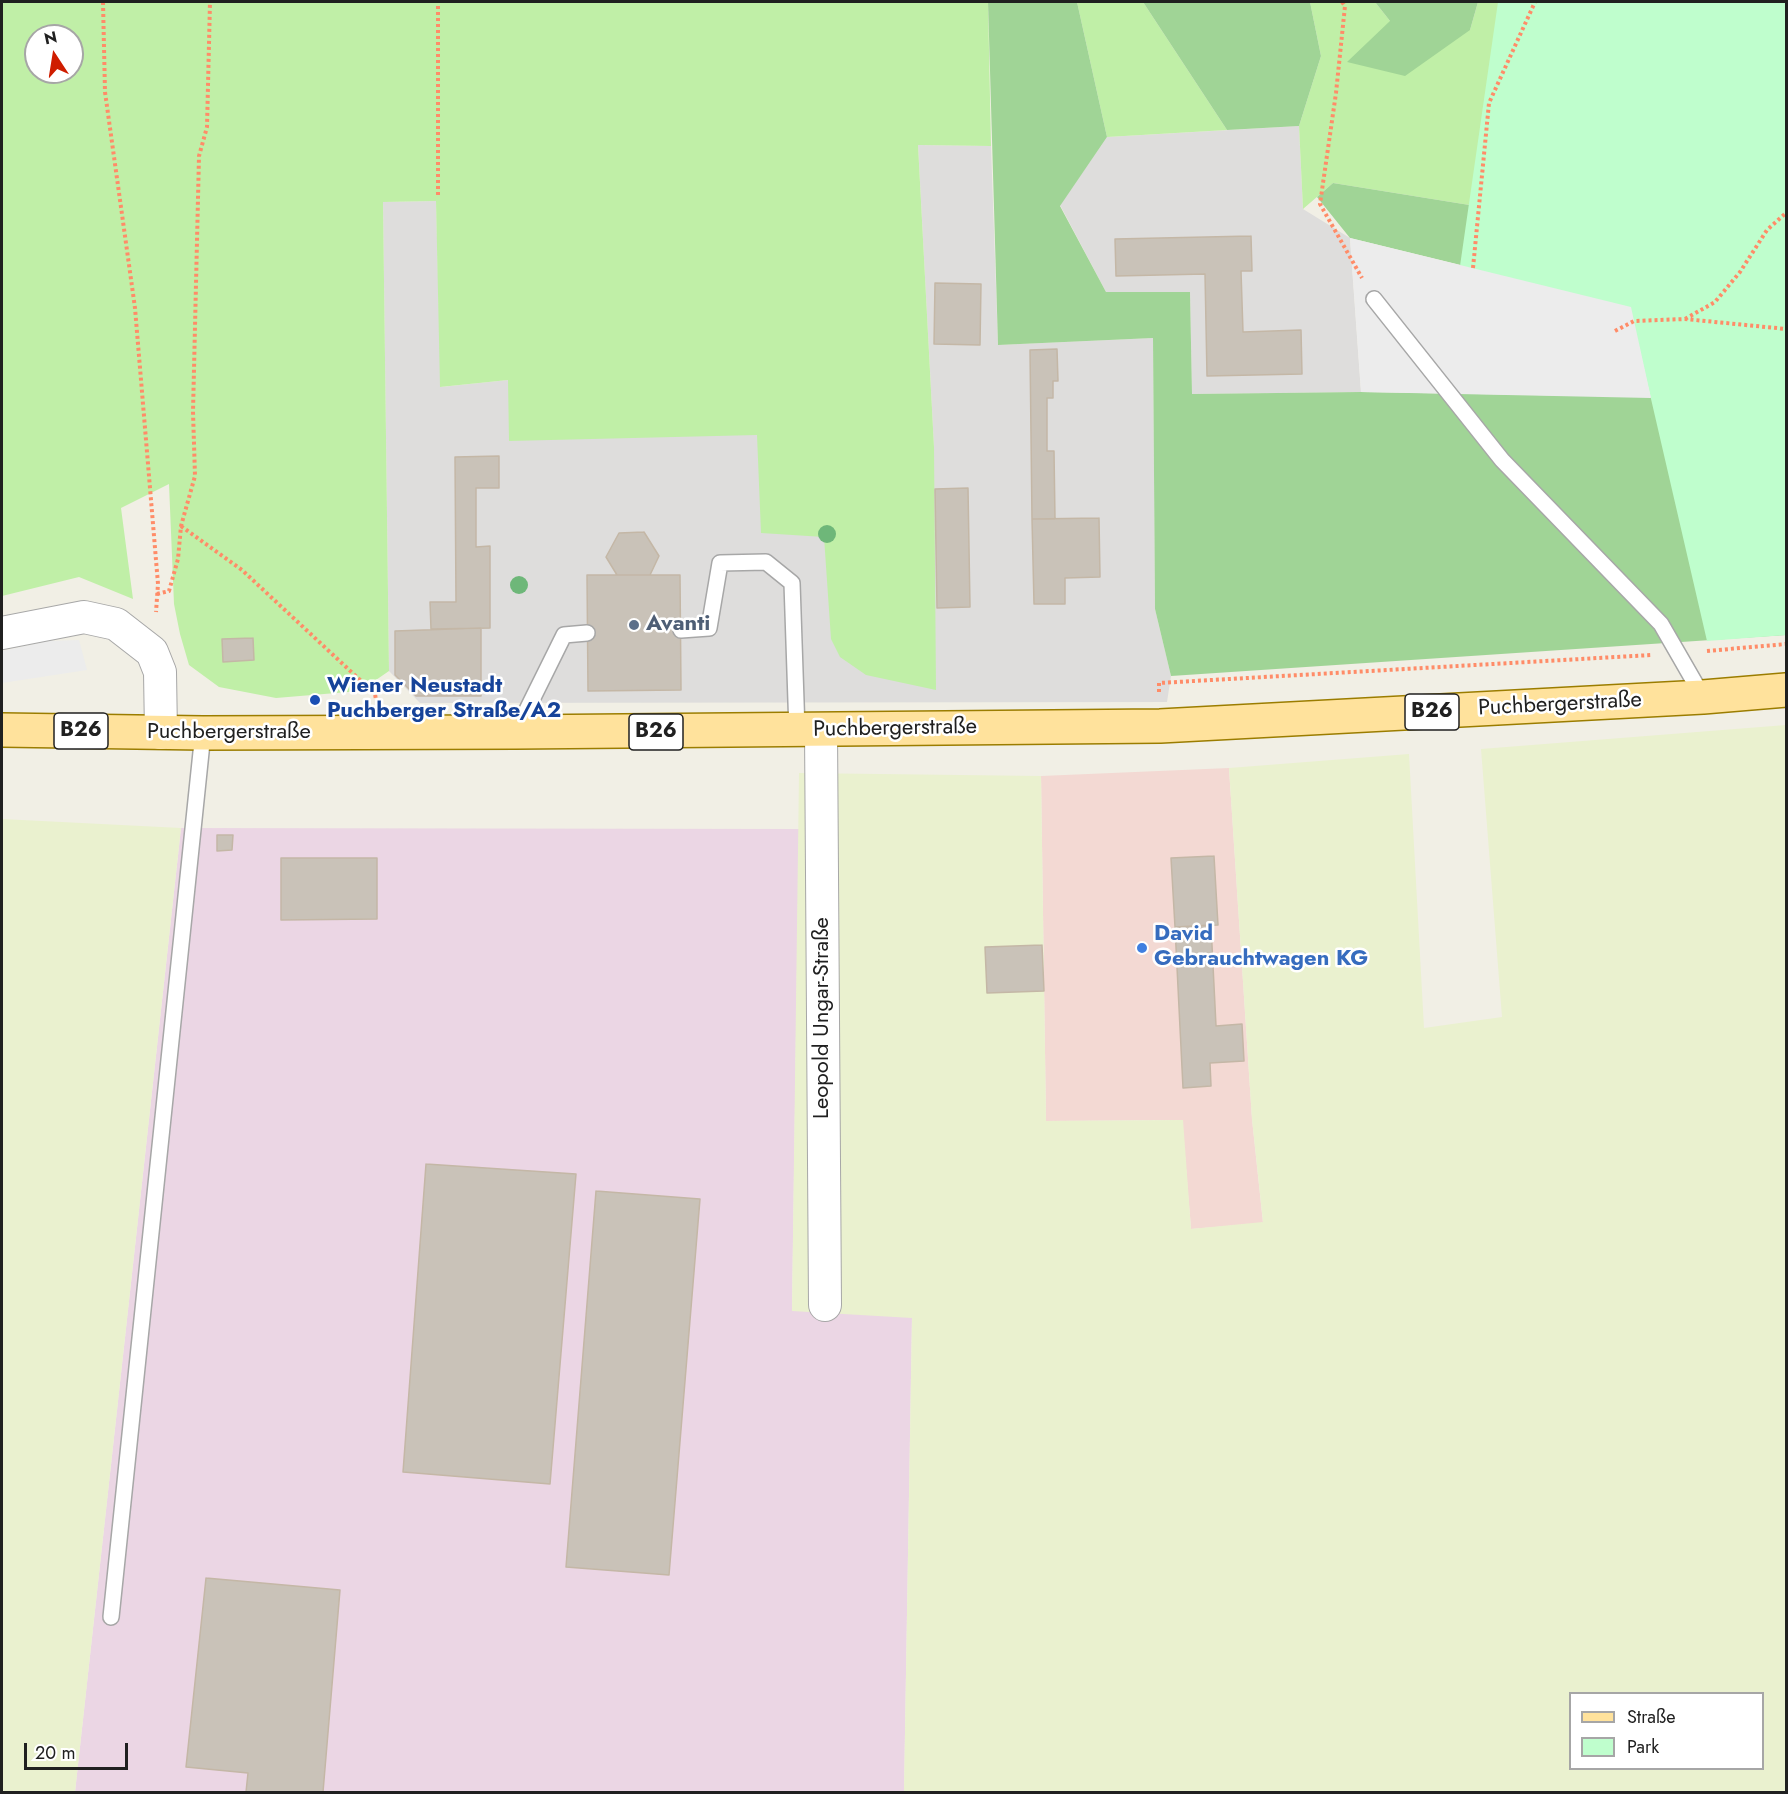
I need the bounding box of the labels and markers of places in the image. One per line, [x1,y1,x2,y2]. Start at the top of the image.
place label: Avanti [646,612,710,638]
marker: Avanti [627,618,641,632]
place label: Wiener Neustadt Puchberger Straße/A2 [327,674,561,726]
marker: Wiener Neustadt Puchberger Straße/A2 [308,693,322,707]
place label: David Gebrauchtwagen KG [1154,922,1368,974]
marker: David Gebrauchtwagen KG [1135,941,1149,955]

